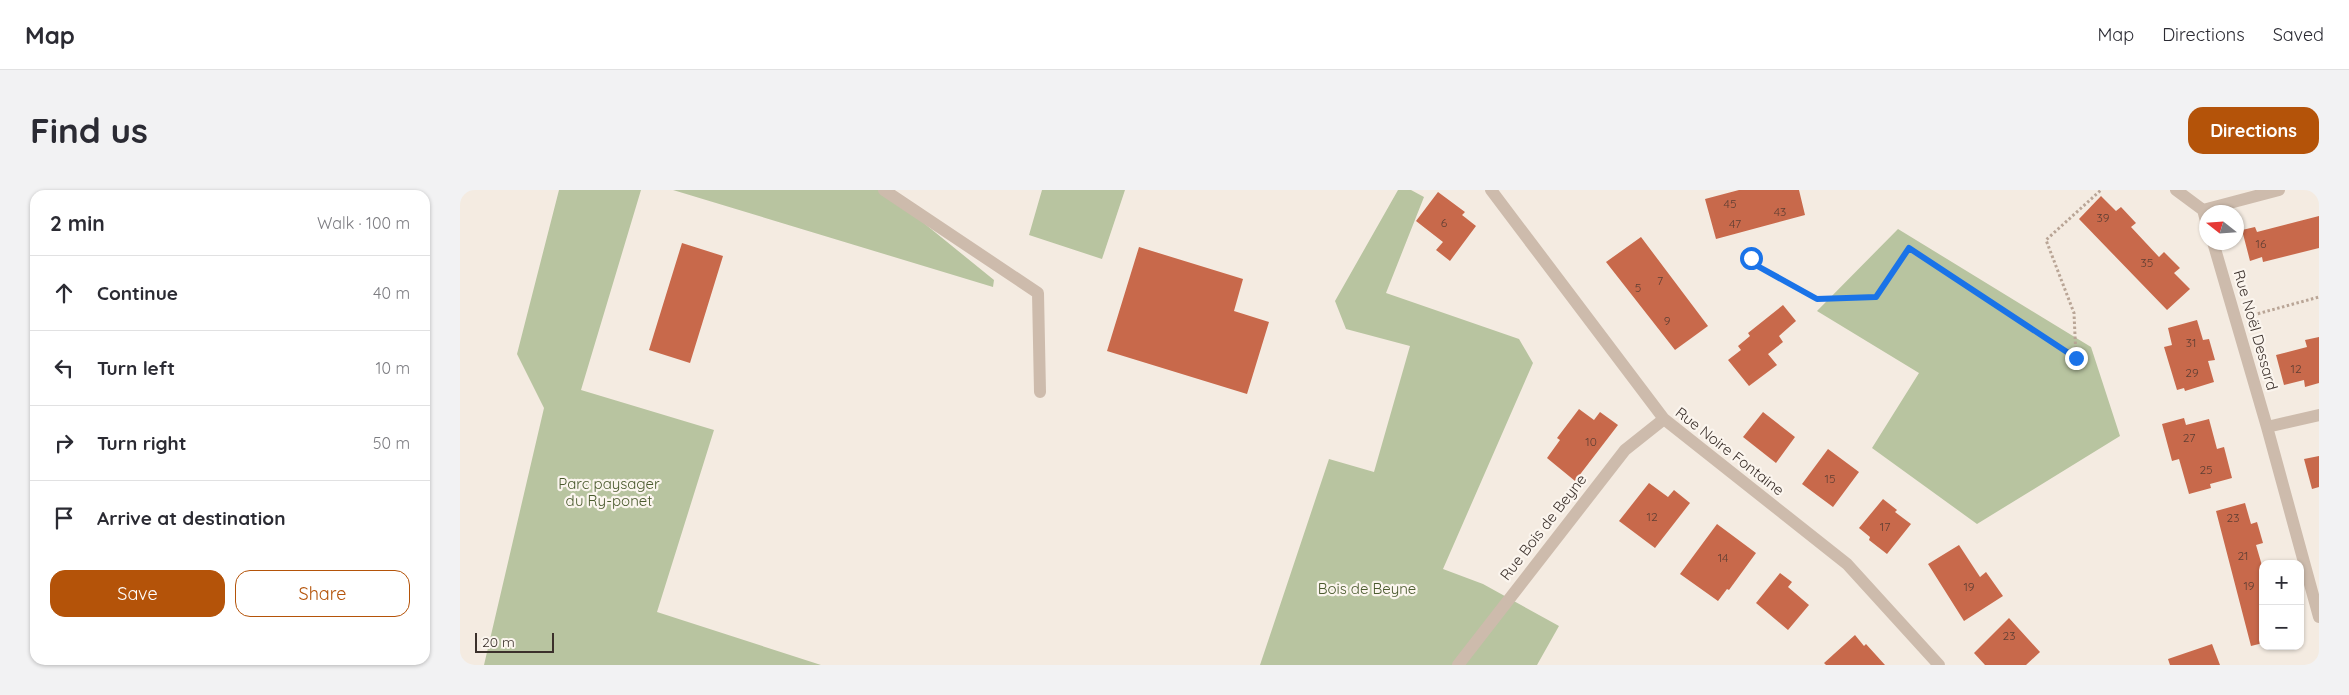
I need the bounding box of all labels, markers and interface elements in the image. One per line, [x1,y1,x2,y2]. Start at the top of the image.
text: Map [25,20,75,50]
text: Map [2097,23,2134,46]
text: Directions [2162,23,2245,46]
text: Saved [2273,23,2324,46]
button: Directions [2188,107,2319,154]
text: Find us [30,108,148,152]
house number: 45 [1724,196,1736,211]
house number: 43 [1774,204,1786,219]
north arrow [2199,205,2244,250]
text: 2 min [50,210,105,236]
house number: 39 [2097,210,2110,225]
text: Walk · 100 m [317,213,410,233]
house number: 6 [1441,215,1448,230]
house number: 47 [1729,216,1741,231]
house number: 16 [2256,236,2267,251]
route start [1740,247,1763,270]
house number: 35 [2141,255,2153,270]
street label: Rue Noël Dessard [2230,268,2282,392]
house number: 7 [1657,273,1663,288]
icon: ahead [50,279,78,307]
house number: 5 [1635,280,1641,295]
text: Continue [97,281,178,305]
text: 40 m [373,283,410,303]
house number: 9 [1664,313,1671,328]
house number: 31 [2186,335,2196,350]
route end [2065,347,2088,370]
icon: left [50,354,78,382]
text: Turn left [97,356,175,380]
text: 10 m [376,358,410,378]
house number: 12 [2290,361,2302,376]
house number: 29 [2185,365,2199,380]
street label: Rue Noire Fontaine [1672,403,1788,499]
icon: right [50,429,78,457]
house number: 27 [2183,430,2195,445]
text: Turn right [97,431,186,455]
text: 50 m [373,433,410,453]
house number: 10 [1585,434,1597,449]
house number: 25 [2199,462,2213,477]
street label: Rue Bois de Beyne [1496,470,1590,584]
house number: 15 [1825,471,1835,486]
park label: Parc paysager du Ry-ponet [558,474,660,510]
icon: arrive [50,504,78,532]
text: Arrive at destination [97,506,286,530]
house number: 12 [1646,509,1658,524]
house number: 23 [2227,510,2239,525]
house number: 17 [1880,519,1890,534]
house number: 21 [2237,548,2249,563]
house number: 14 [1718,550,1728,565]
map controls [2259,560,2304,650]
button: + [2259,560,2304,605]
button: Save [50,570,225,617]
button: Share [235,570,410,617]
house number: 19 [2243,578,2255,593]
park label: Bois de Beyne [1318,579,1416,598]
house number: 19 [1963,579,1975,594]
button: − [2259,605,2304,650]
house number: 23 [2003,628,2015,643]
scale bar [475,630,554,653]
text: 20 m [482,633,515,651]

